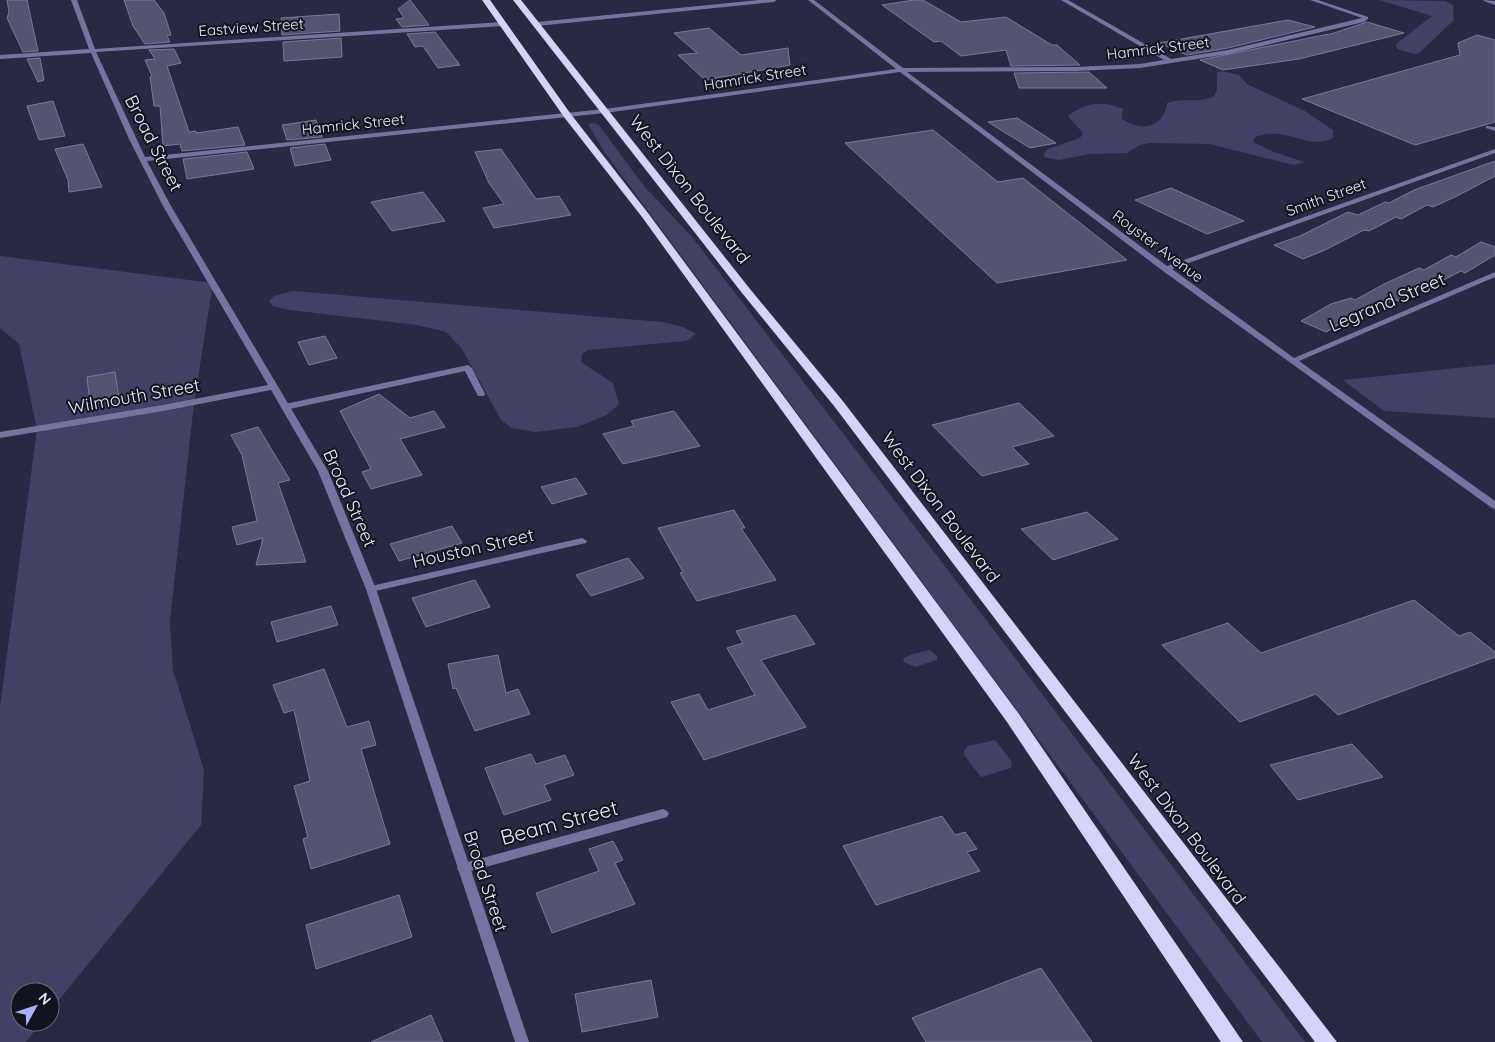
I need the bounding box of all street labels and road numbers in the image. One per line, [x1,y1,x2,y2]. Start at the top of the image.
street label: Eastview Street [198,14,304,40]
street label: Hamrick Street [1106,32,1210,64]
street label: Hamrick Street [702,60,808,94]
street label: Broad Street [120,91,188,195]
street label: Hamrick Street [301,109,405,139]
street label: West Dixon Boulevard [625,110,755,268]
street label: Smith Street [1283,174,1369,220]
street label: Royster Avenue [1109,206,1207,286]
street label: Legrand Street [1325,267,1449,337]
street label: Wilmouth Street [66,373,202,419]
street label: West Dixon Boulevard [877,427,1005,587]
street label: Broad Street [318,445,382,551]
street label: Houston Street [410,523,536,573]
street label: West Dixon Boulevard [1123,749,1251,909]
street label: Beam Street [497,794,621,850]
street label: Broad Street [459,827,513,935]

